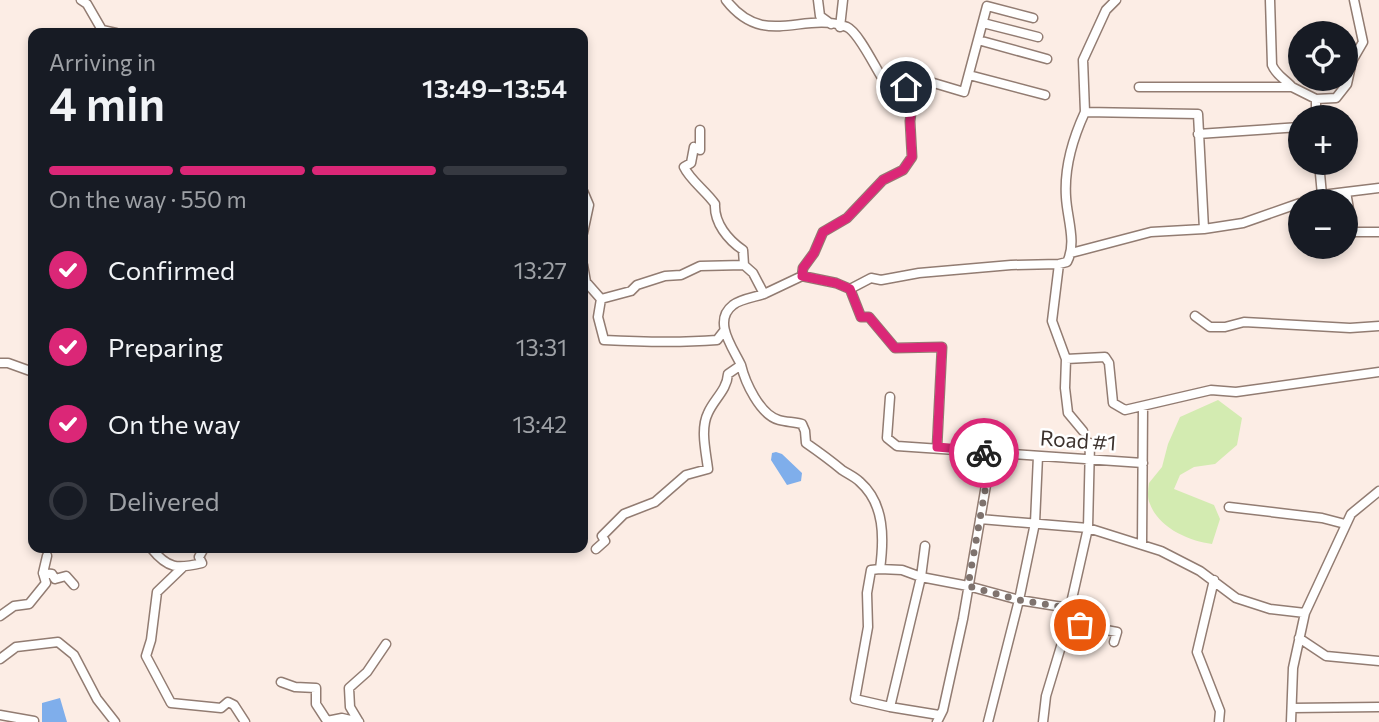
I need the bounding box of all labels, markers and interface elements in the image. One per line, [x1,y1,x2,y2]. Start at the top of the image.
map controls [1288,21,1358,259]
button: locate [1288,21,1358,91]
text: Arriving in [49,48,156,76]
pin [876,57,936,117]
icon: home [887,68,925,106]
text: 13:49–13:54 [422,72,567,103]
text: 4 min [49,74,165,130]
button: + [1288,105,1358,175]
text: On the way · 550 m [49,185,247,213]
button: − [1288,189,1358,259]
icon: check [49,251,87,289]
text: Confirmed [108,254,235,285]
text: 13:27 [514,256,567,284]
icon: check [49,328,87,366]
text: Preparing [108,331,223,362]
text: 13:31 [516,333,567,361]
icon: check [49,405,87,443]
text: On the way [108,408,241,439]
text: 13:42 [512,410,567,438]
courier [949,418,1019,488]
street label: Road #1 [1039,424,1117,455]
icon: bike [965,434,1003,472]
text: Delivered [108,485,219,516]
pin [1050,595,1110,655]
icon: bag [1061,606,1099,644]

